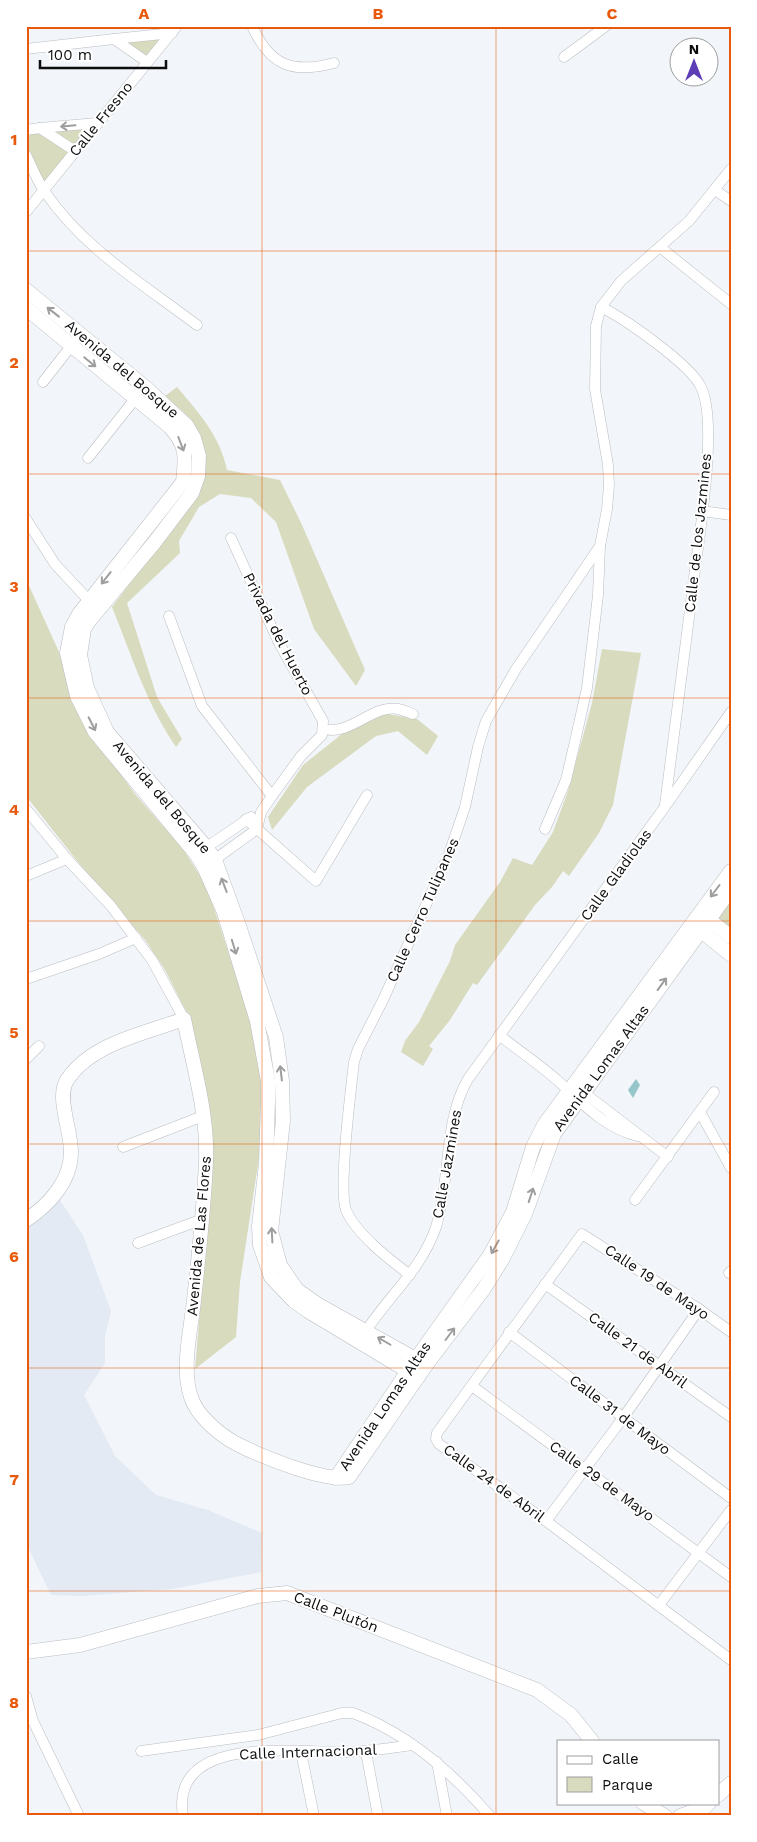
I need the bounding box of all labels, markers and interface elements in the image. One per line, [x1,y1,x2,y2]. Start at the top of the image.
text: A [139,4,150,23]
text: B [373,4,384,23]
text: C [607,4,618,23]
scale bar [40,38,166,70]
north arrow [670,38,720,88]
text: N [689,41,699,57]
text: 100 m [48,46,92,64]
street label: Calle Fresno [65,78,137,160]
one-way arrow [61,121,77,130]
text: 1 [11,130,17,149]
one-way arrow [47,306,60,317]
street label: Avenida del Bosque [61,316,183,422]
text: 2 [9,353,19,372]
one-way arrow [84,356,97,367]
one-way arrow [177,436,186,451]
street label: Calle de los Jazmines [681,452,715,614]
street label: Privada del Huerto [239,570,317,698]
one-way arrow [101,571,112,584]
text: 3 [9,577,19,596]
one-way arrow [87,717,97,732]
street label: Avenida del Bosque [109,736,215,858]
text: 4 [9,800,19,819]
street label: Calle Gladiolas [577,826,655,924]
street label: Calle Cerro Tulipanes [383,835,463,985]
one-way arrow [219,877,228,893]
one-way arrow [710,884,720,898]
one-way arrow [230,938,240,954]
one-way arrow [657,977,667,991]
street label: Avenida Lomas Altas [549,1001,653,1135]
text: 5 [9,1023,19,1042]
one-way arrow [276,1065,286,1081]
street label: Calle Jazmines [429,1108,465,1220]
street label: Avenida de Las Flores [183,1155,215,1317]
one-way arrow [527,1187,536,1203]
one-way arrow [268,1227,277,1243]
one-way arrow [490,1239,500,1254]
street label: Calle 19 de Mayo [601,1240,713,1324]
text: 6 [9,1247,19,1266]
street label: Calle 21 de Abril [585,1308,691,1392]
one-way arrow [445,1327,455,1341]
one-way arrow [377,1335,392,1345]
street label: Avenida Lomas Altas [335,1338,435,1474]
street label: Calle 31 de Mayo [566,1371,674,1459]
street label: Calle 29 de Mayo [546,1437,658,1525]
street label: Calle 24 de Abril [440,1440,549,1526]
text: 7 [9,1470,19,1489]
street label: Calle Plutón [291,1588,381,1636]
text: 8 [9,1693,19,1712]
legend [557,1740,720,1804]
street label: Calle Internacional [239,1741,378,1763]
text: Calle [602,1750,639,1768]
text: Parque [602,1776,653,1794]

